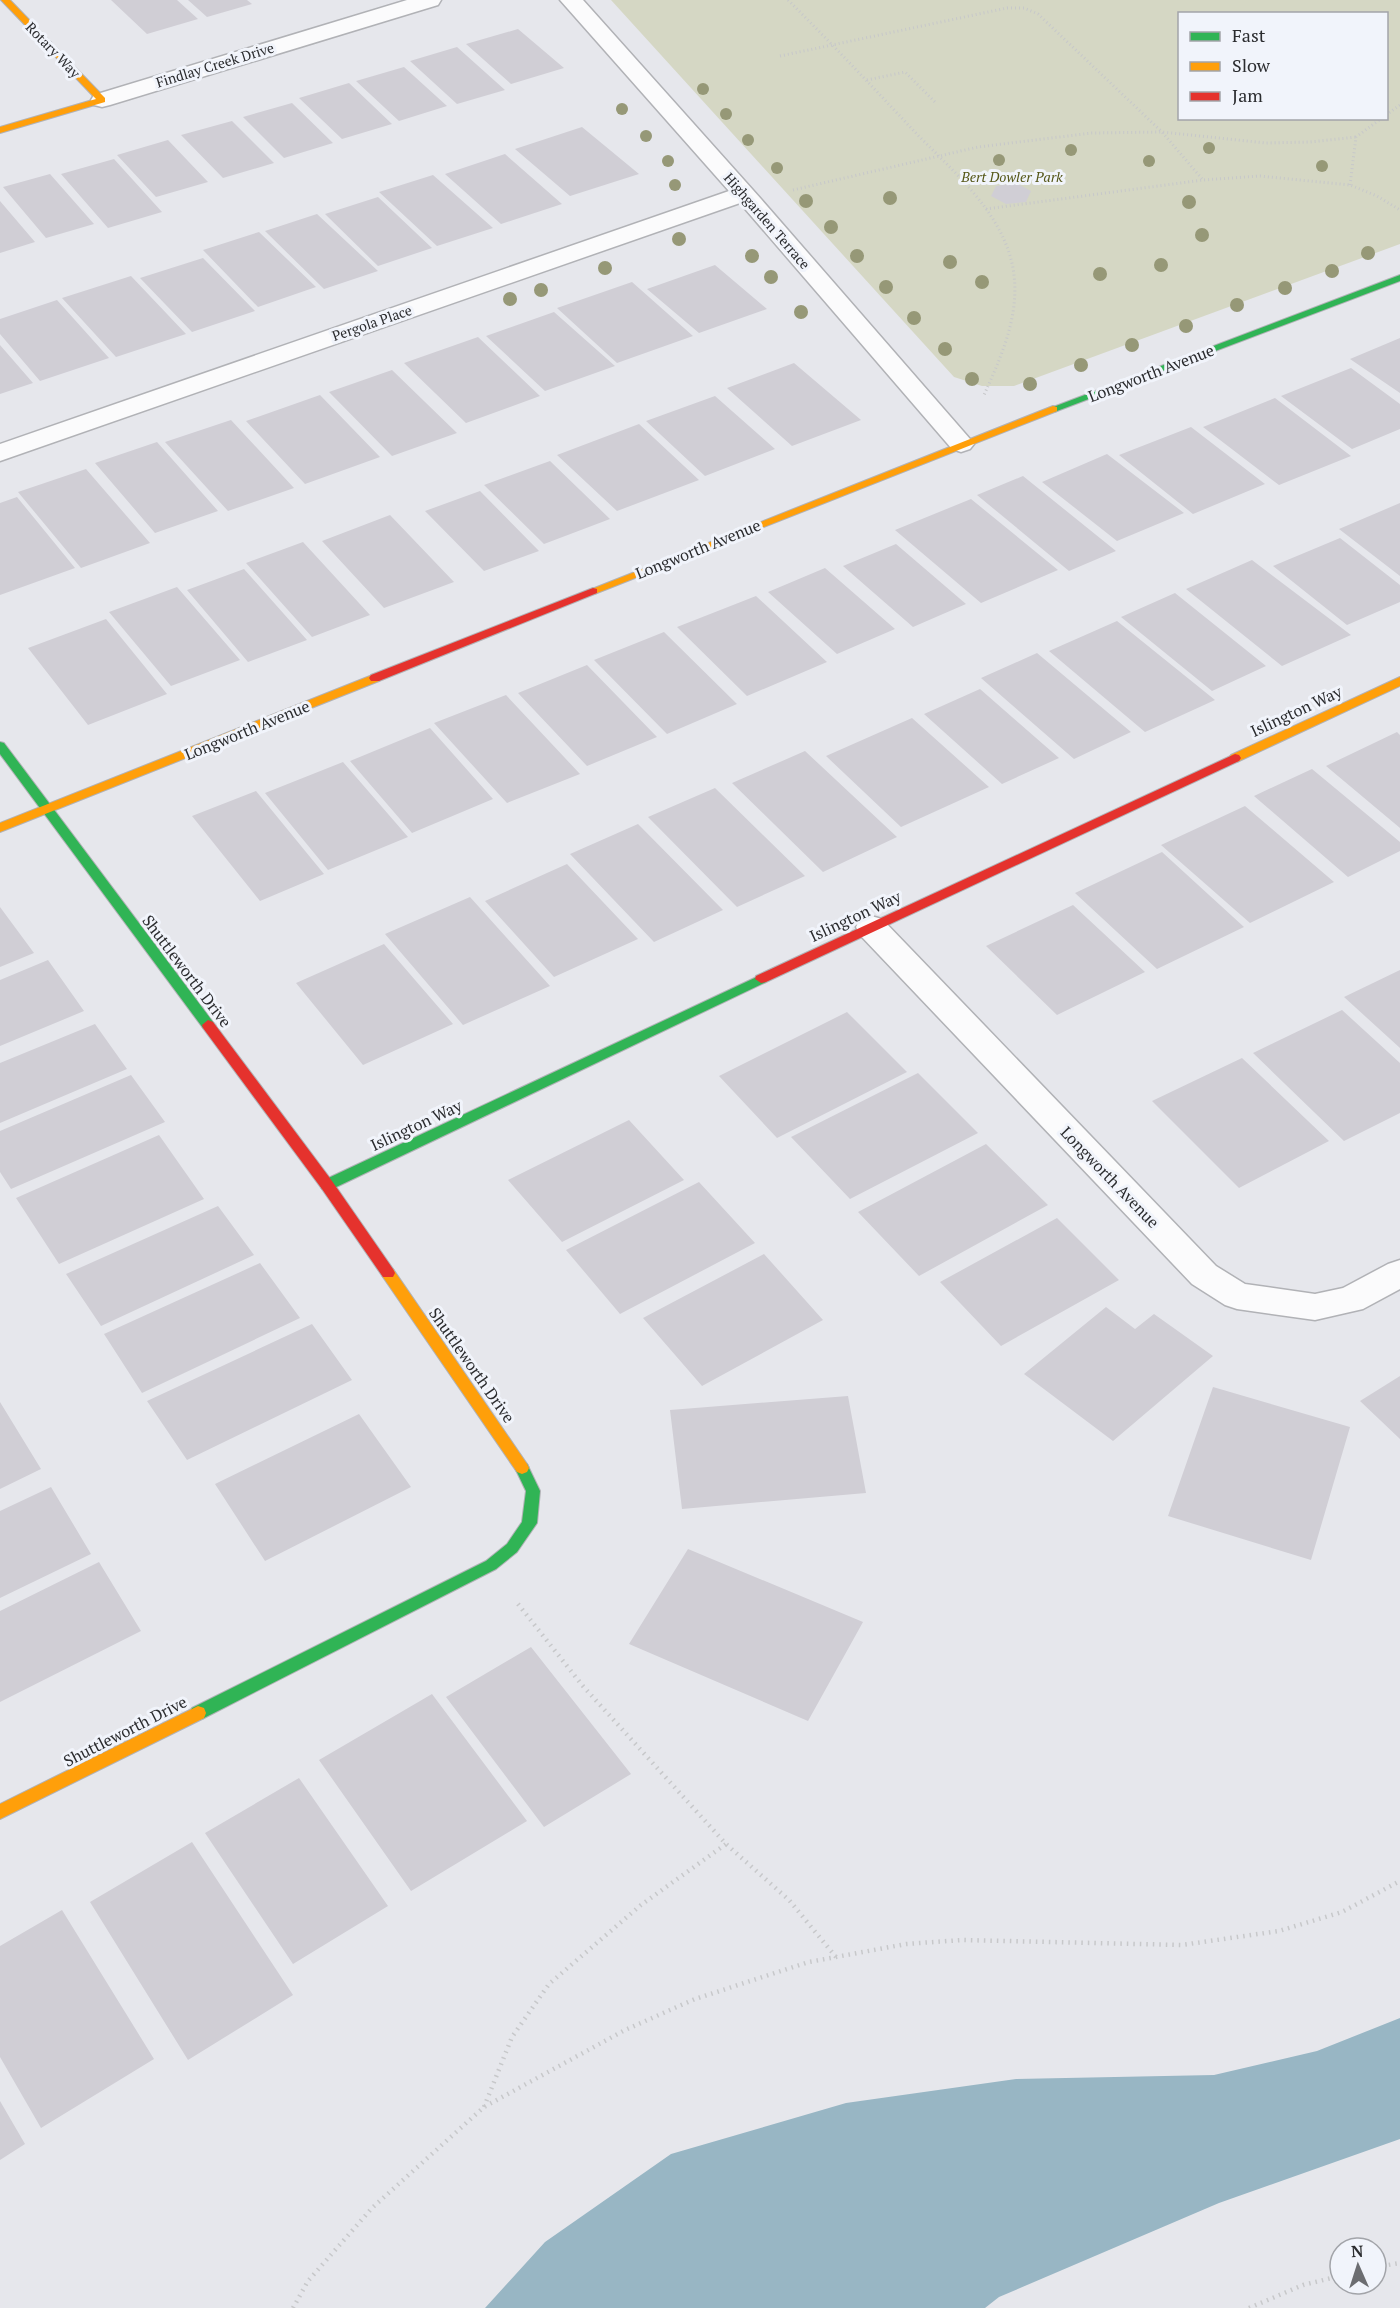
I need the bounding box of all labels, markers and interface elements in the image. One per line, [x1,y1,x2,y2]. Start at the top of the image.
legend [1178,12,1388,120]
street label: Rotary Way [22,18,85,82]
text: Fast [1232,23,1266,47]
street label: Findlay Creek Drive [154,38,276,91]
text: Slow [1232,53,1271,77]
text: Jam [1232,83,1263,107]
park label: Bert Dowler Park [960,167,1063,186]
street label: Highgarden Terrace [720,168,815,273]
street label: Pergola Place [329,300,414,345]
street label: Longworth Avenue [1085,339,1217,407]
street label: Longworth Avenue [632,514,764,584]
street label: Islington Way [1247,680,1346,742]
street label: Longworth Avenue [181,695,313,765]
street label: Islington Way [806,885,905,947]
street label: Shuttleworth Drive [137,910,237,1032]
street label: Islington Way [367,1094,466,1156]
street label: Longworth Avenue [1056,1121,1164,1233]
street label: Shuttleworth Drive [424,1303,520,1427]
street label: Shuttleworth Drive [60,1690,190,1772]
north arrow [1328,2236,1388,2296]
text: N [1351,2240,1364,2262]

